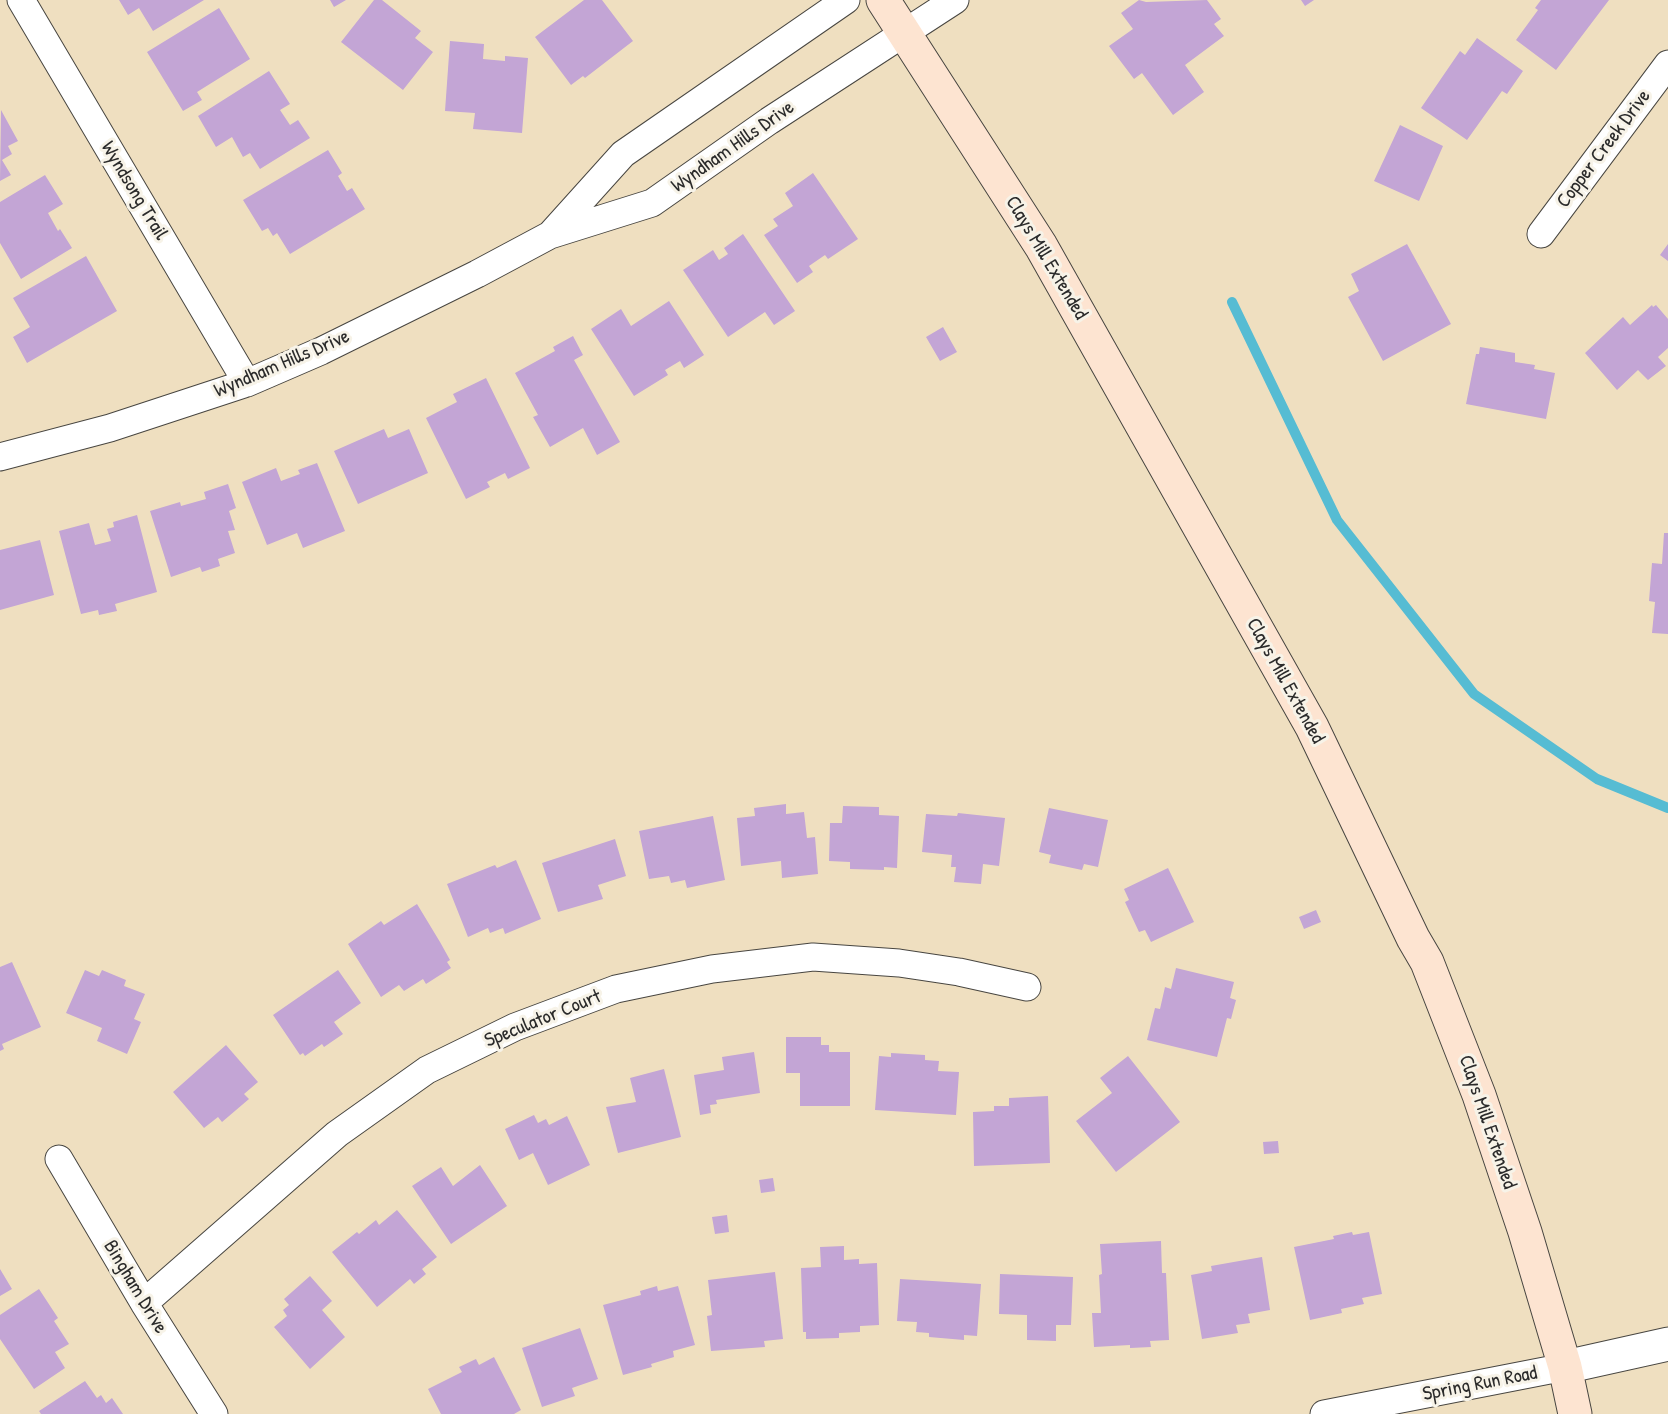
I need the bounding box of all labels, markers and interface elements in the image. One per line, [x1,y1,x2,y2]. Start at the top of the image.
street label: Copper Creek Drive [1552,85,1656,213]
street label: Wyndham Hills Drive [667,96,799,198]
street label: Wyndsong Trail [95,137,173,245]
street label: Clays Mill Extended [1000,192,1092,324]
street label: Wyndham Hills Drive [211,325,353,403]
street label: Clays Mill Extended [1241,614,1329,748]
street label: Speculator Court [481,985,605,1053]
street label: Clays Mill Extended [1453,1052,1521,1192]
street label: Bingham Drive [98,1236,172,1338]
street label: Spring Run Road [1421,1361,1539,1407]

